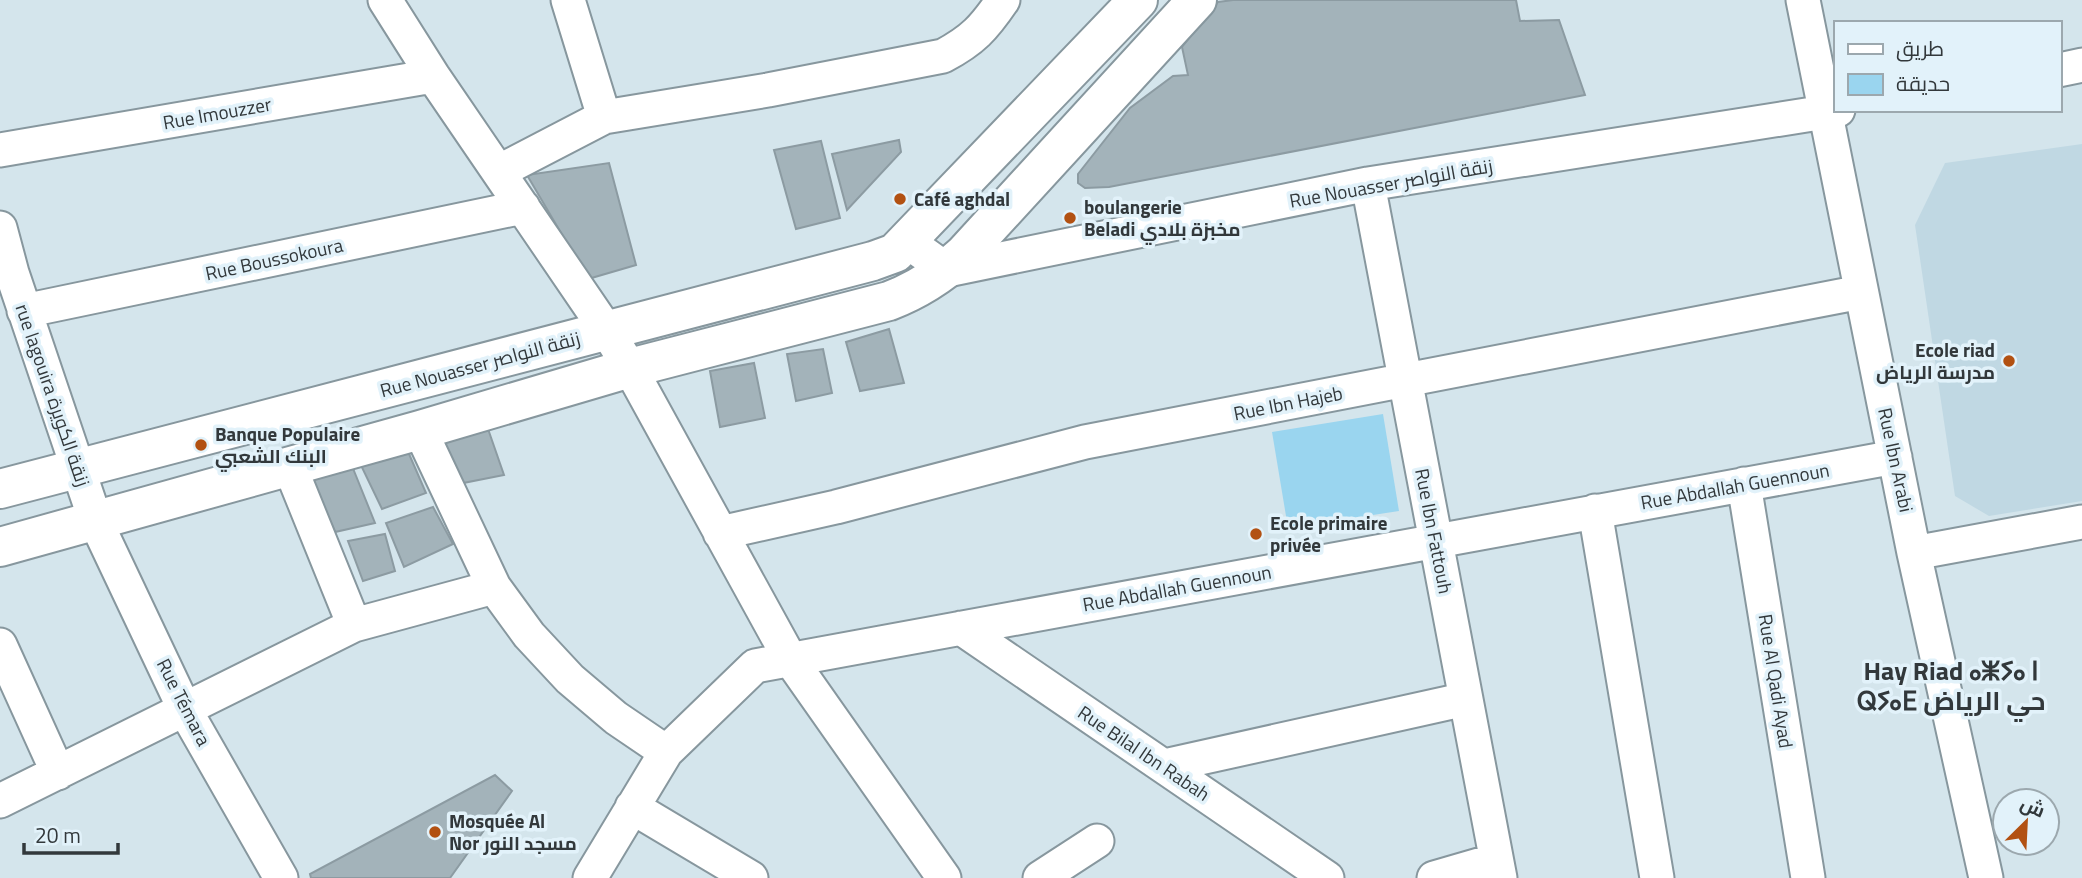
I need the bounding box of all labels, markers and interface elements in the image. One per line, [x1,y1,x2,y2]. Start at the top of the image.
legend [1834,21,2061,112]
text: طريق [1896,32,1944,64]
text: حديقة [1896,67,1950,99]
street label: Rue Imouzzer [160,89,274,136]
street label: Rue Nouasser زنقة النواصر [1287,150,1495,215]
place label: Café aghdal [914,184,1010,213]
marker: Café aghdal [892,191,908,207]
place label: boulangerie Beladi مخبزة بلادي [1084,192,1241,245]
marker: boulangerie Beladi مخبزة بلادي [1062,210,1078,226]
street label: Rue Boussokoura [202,230,346,287]
street label: rue lagouira زنقة الكويرة [9,299,98,490]
street label: Rue Nouasser زنقة النواصر [377,323,583,404]
place label: Ecole riad مدرسة الرياض [1876,335,1995,386]
marker: Ecole riad مدرسة الرياض [2001,353,2017,369]
street label: Rue Ibn Hajeb [1231,378,1345,427]
street label: Rue Ibn Arabi [1871,405,1922,515]
place label: Banque Populaire البنك الشعبي [215,419,360,472]
marker: Banque Populaire البنك الشعبي [193,437,209,453]
street label: Rue Abdallah Guennoun [1638,455,1832,516]
street label: Rue Ibn Fattouh [1408,466,1461,596]
place label: Ecole primaire privée [1270,508,1388,559]
marker: Ecole primaire privée [1248,526,1264,542]
street label: Rue Abdallah Guennoun [1080,557,1274,618]
street label: Rue Al Qadi Ayad [1752,612,1801,750]
district label: Hay Riad ⴰⵥⵢⴰ ⵏ ⵕⵢⴰⴹ حي الرياض [1856,651,2046,722]
street label: Rue Témara [150,653,219,751]
street label: Rue Bilal Ibn Rabah [1072,698,1216,808]
north arrow [1991,787,2061,857]
text: ش [2016,788,2050,824]
place label: Mosquée Al Nor مسجد النور [449,806,577,857]
scale bar [24,812,119,856]
text: 20 m [35,819,81,851]
marker: Mosquée Al Nor مسجد النور [427,824,443,840]

